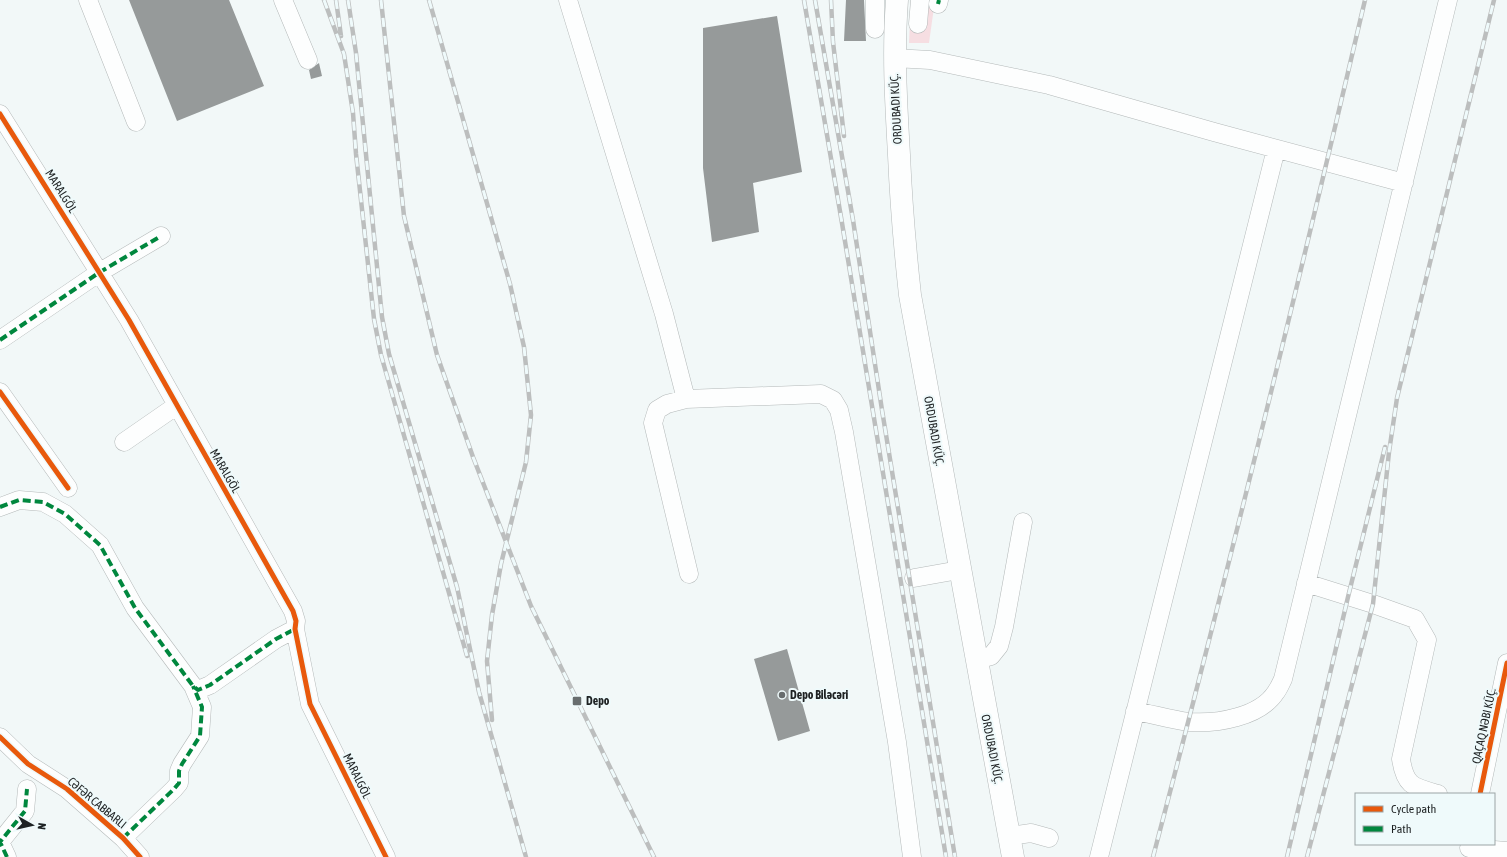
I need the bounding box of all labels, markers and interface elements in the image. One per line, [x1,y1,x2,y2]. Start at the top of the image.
street label: ORDUBADI KÜÇ. [887,74,905,144]
street label: MARALGÖL [42,167,80,215]
street label: ORDUBADI KÜÇ. [921,395,947,467]
street label: MARALGÖL [207,447,243,496]
street label: QAÇAQ NƏBI KÜÇ. [1469,687,1499,765]
place label: Depo Biləcəri [790,688,849,702]
marker: Depo Biləcəri [777,690,787,700]
place label: Depo [586,694,610,708]
marker: Depo [571,695,583,707]
street label: ORDUBADI KÜÇ. [978,713,1006,785]
street label: MARALGÖL [340,751,374,801]
street label: CƏFƏR CABBARLI [65,774,129,832]
legend [1355,793,1495,845]
text: Cycle path [1391,802,1436,816]
north arrow [12,805,52,845]
text: N [36,822,48,830]
text: Path [1391,822,1412,836]

